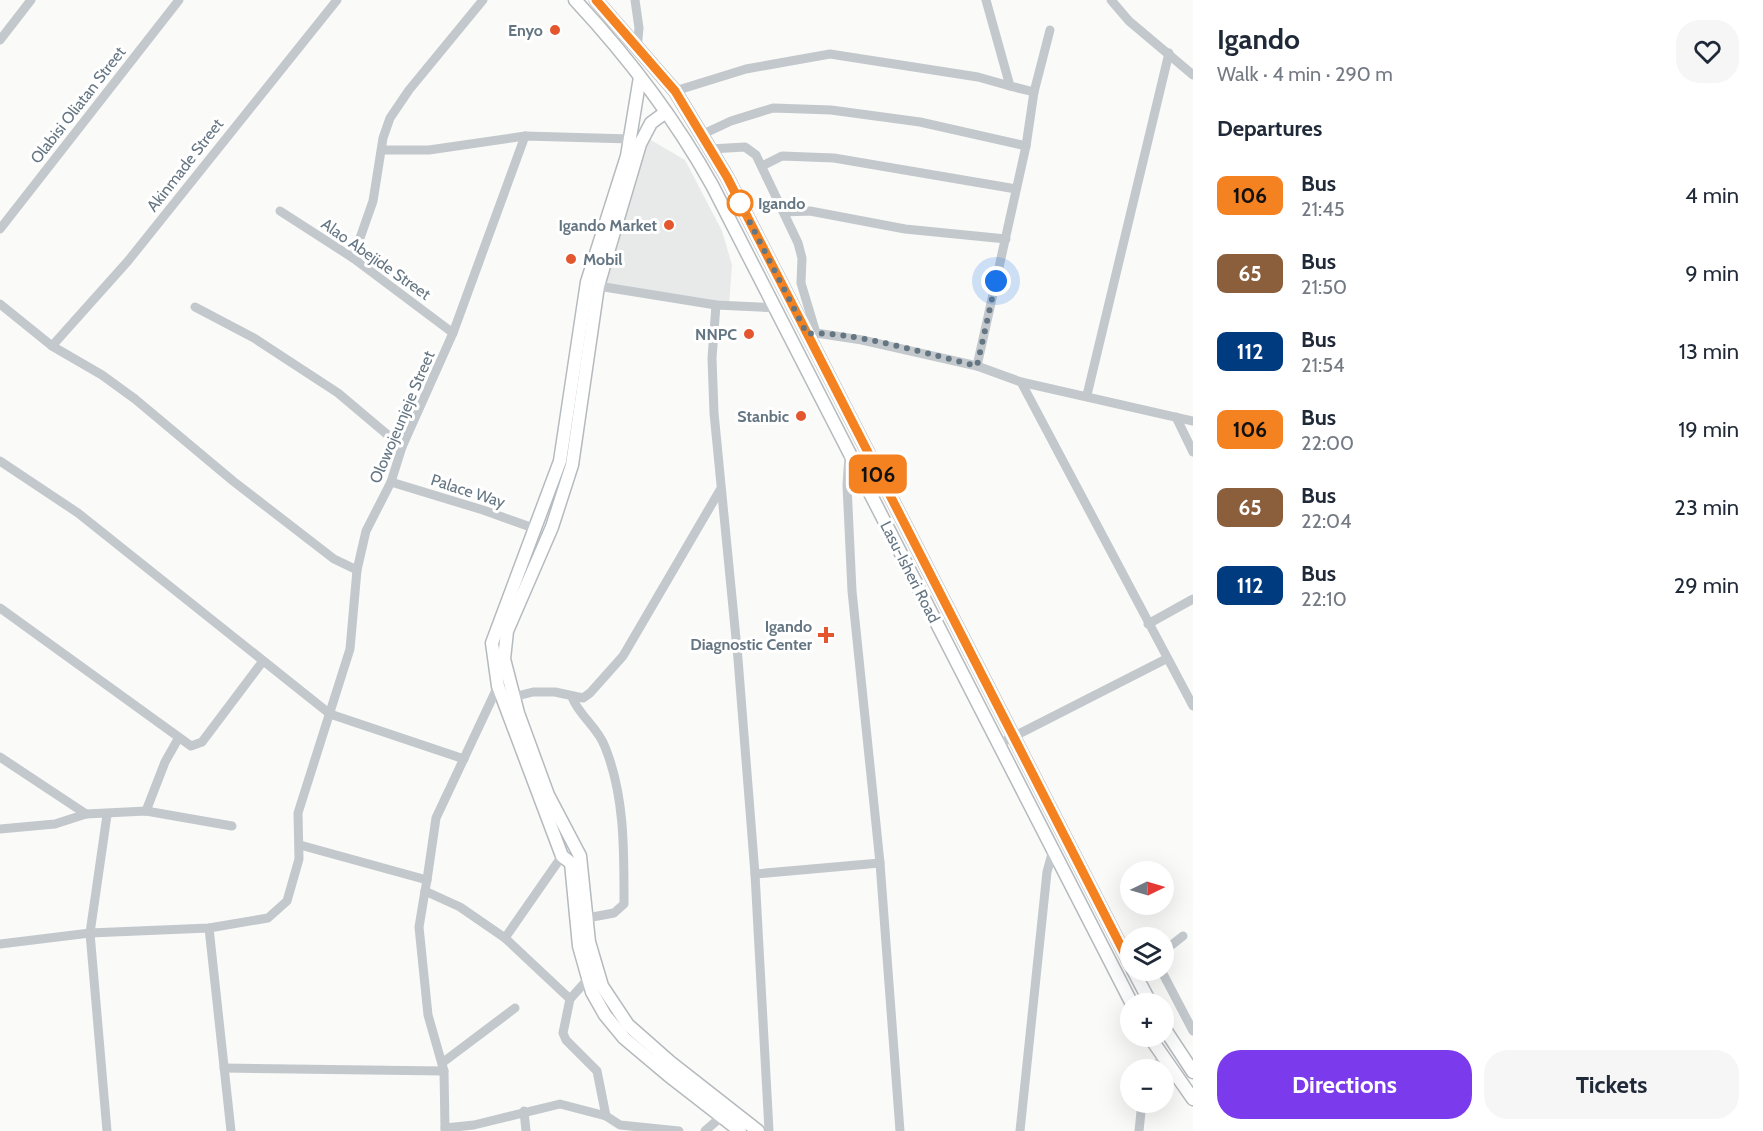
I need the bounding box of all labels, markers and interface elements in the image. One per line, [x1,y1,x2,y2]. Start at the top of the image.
button: heart [1676,20,1739,83]
place label: Enyo [508,21,543,40]
text: Igando [1217,22,1300,56]
marker: Enyo [548,23,562,37]
street label: Olabisi Oliatan Street [26,42,130,167]
text: Walk · 4 min · 290 m [1217,62,1393,86]
street label: Akinmade Street [143,114,228,215]
text: Departures [1217,115,1322,142]
text: Bus [1301,170,1336,197]
text: 4 min [1685,182,1739,209]
text: 106 [1233,183,1267,208]
marker: Igando [727,190,753,216]
place label: Igando [758,194,805,213]
text: 21:45 [1301,197,1345,221]
street label: Alao Abejide Street [318,214,435,304]
place label: Igando Market [558,216,657,235]
marker: Igando Market [662,218,676,232]
text: Bus [1301,248,1336,275]
place label: Mobil [583,250,622,269]
marker: Mobil [564,252,578,266]
text: 9 min [1685,260,1739,287]
text: 65 [1238,261,1262,286]
your location [981,266,1011,296]
text: 21:50 [1301,275,1347,299]
place label: NNPC [695,325,737,344]
text: Bus [1301,326,1336,353]
marker: NNPC [742,327,756,341]
text: 13 min [1679,338,1739,365]
text: 112 [1237,339,1263,364]
street label: Olowojeunjeje Street [366,347,439,486]
text: 21:54 [1301,353,1345,377]
text: Bus [1301,404,1336,431]
place label: Stanbic [737,407,789,426]
marker: Stanbic [794,409,808,423]
text: 19 min [1678,416,1739,443]
text: 106 [1233,417,1267,442]
text: 22:00 [1301,431,1354,455]
line badge: 106 [844,454,912,494]
text: 106 [861,462,895,487]
street label: Palace Way [428,470,508,512]
text: Bus [1301,482,1336,509]
text: 23 min [1674,494,1739,521]
text: 65 [1238,495,1262,520]
text: 22:04 [1301,509,1352,533]
street label: Lasu-Isheri Road [876,518,944,626]
text: Bus [1301,560,1336,587]
text: 29 min [1674,572,1739,599]
text: 112 [1237,573,1263,598]
text: 22:10 [1301,587,1347,611]
place label: Igando Diagnostic Center [690,617,813,654]
marker: Igando Diagnostic Center [817,626,835,644]
north arrow [1120,861,1174,915]
map controls [1120,861,1174,1113]
button: layers [1120,927,1174,981]
button: + [1120,993,1174,1047]
button: Directions [1217,1050,1472,1119]
button: Tickets [1484,1050,1739,1119]
button: − [1120,1059,1174,1113]

